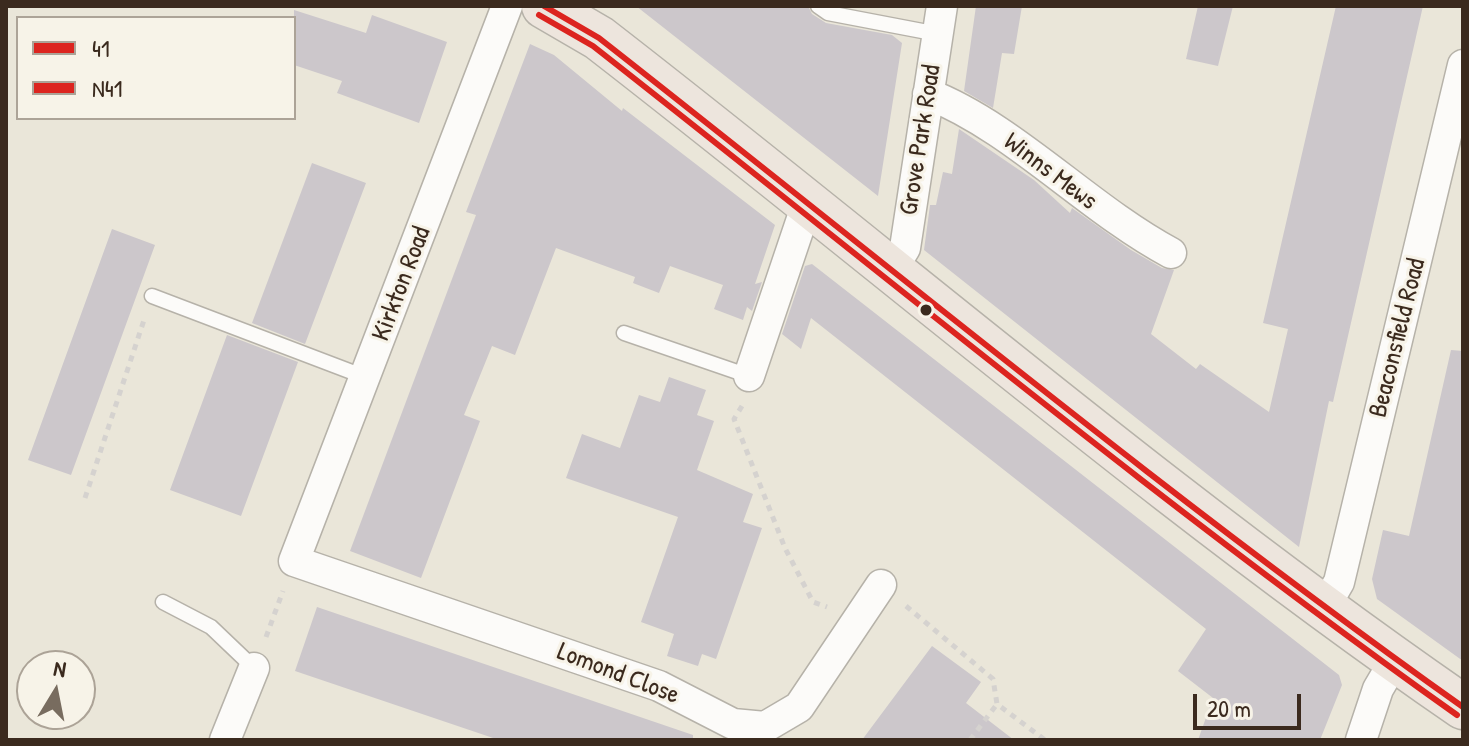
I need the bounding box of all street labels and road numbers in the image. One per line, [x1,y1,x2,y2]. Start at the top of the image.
street label: Grove Park Road [894,63,948,217]
street label: Winns Mews [997,127,1103,217]
street label: Kirkton Road [366,222,438,346]
street label: Beaconsfield Road [1363,255,1433,421]
street label: Lomond Close [553,636,683,712]

